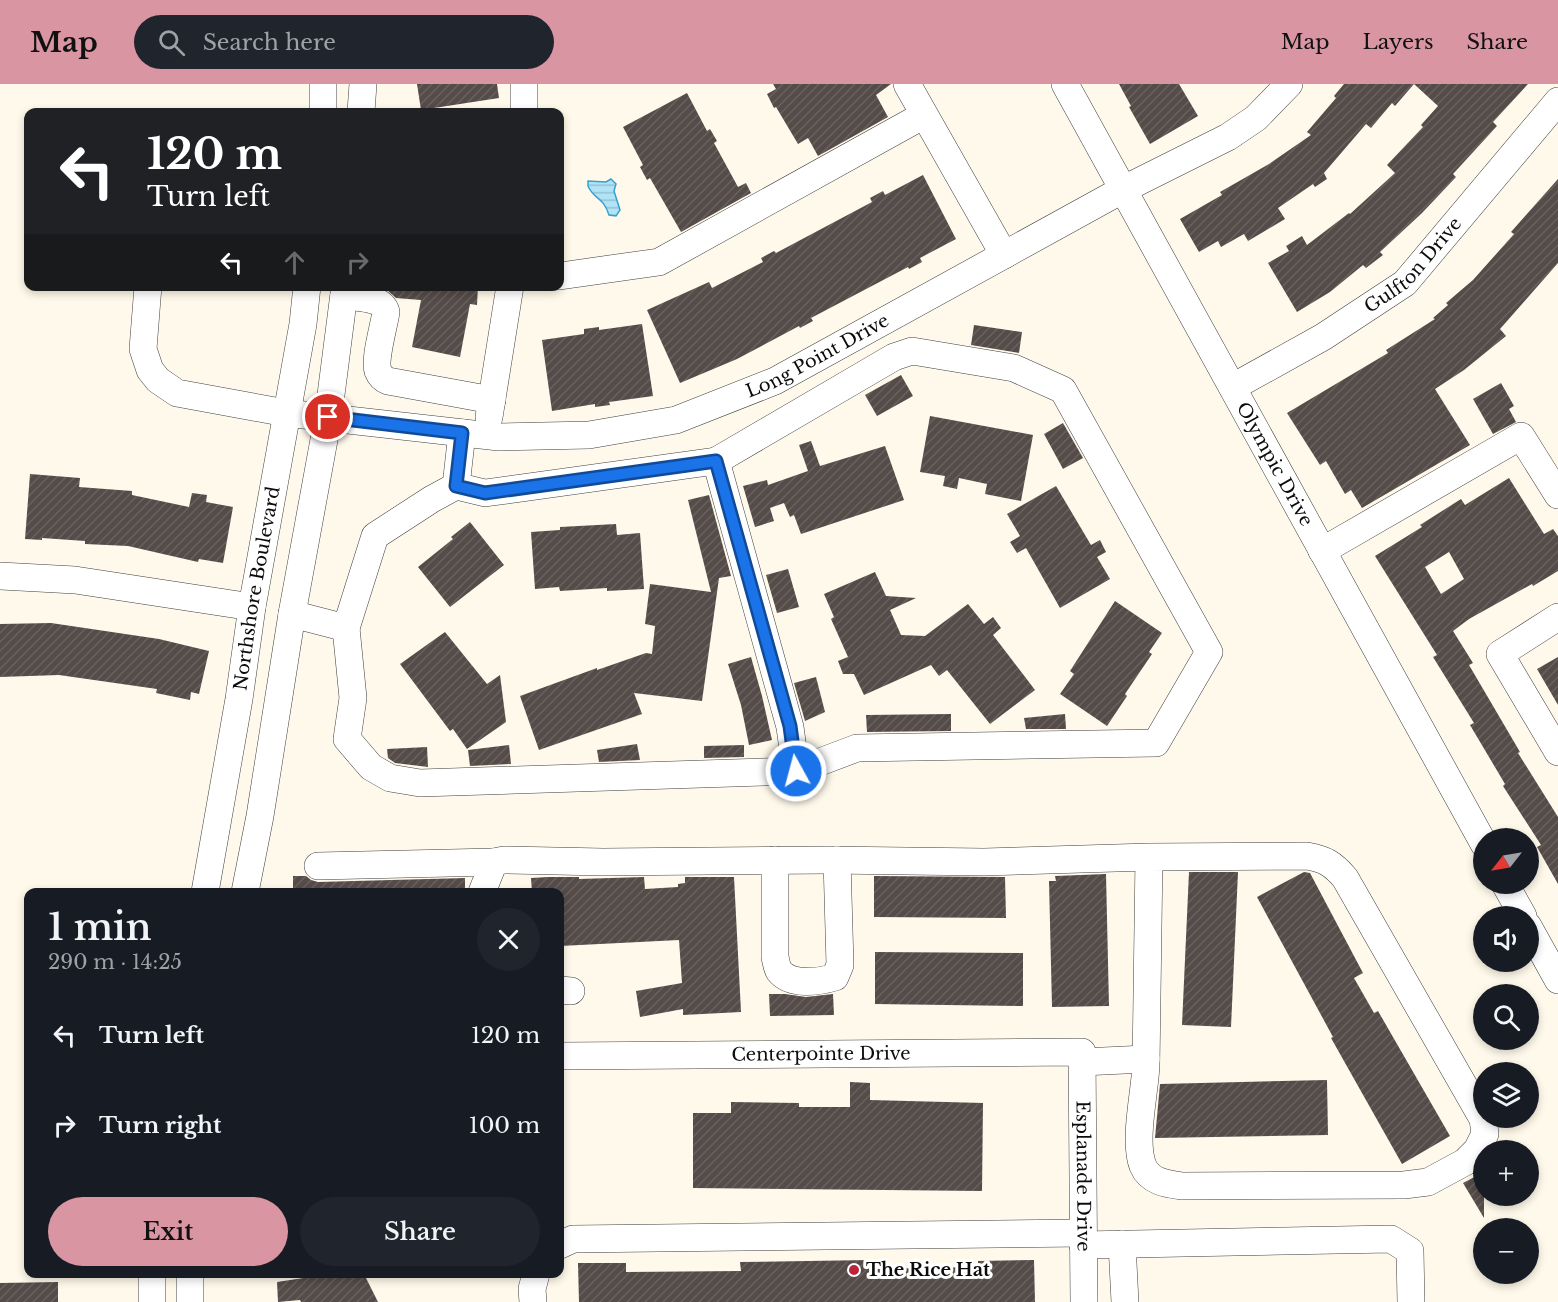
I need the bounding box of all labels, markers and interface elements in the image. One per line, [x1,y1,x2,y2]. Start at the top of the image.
search box [134,15,554,69]
text: Map [30,25,98,60]
icon: search [155,26,188,59]
text: Search here [203,29,336,56]
text: Map [1281,29,1330,55]
text: Layers [1363,29,1434,55]
text: Share [1467,29,1528,55]
text: 120 m [147,128,282,180]
icon: left [48,132,126,210]
text: Turn left [147,180,270,213]
street label: Gulfton Drive [1360,213,1466,318]
icon: left [215,246,248,279]
icon: ahead [278,246,311,279]
icon: right [341,246,374,279]
street label: Long Point Drive [743,309,893,402]
pin [302,391,353,442]
street label: Olympic Drive [1232,398,1318,530]
icon: arrive [311,400,344,433]
street label: Northshore Boulevard [229,485,285,692]
position arrow [764,739,828,803]
north arrow [1473,828,1539,894]
map controls [1473,828,1539,1284]
text: 1 min [48,905,152,950]
button: sound [1473,906,1539,972]
button: close [477,908,540,971]
text: 290 m · 14:25 [48,950,182,974]
button: search [1473,984,1539,1050]
icon: left [48,1019,81,1052]
text: Turn left [99,1022,204,1049]
text: 120 m [471,1022,540,1049]
street label: Centerpointe Drive [731,1042,911,1066]
button: layers [1473,1062,1539,1128]
street label: Esplanade Drive [1071,1100,1095,1252]
icon: right [48,1109,81,1142]
text: Turn right [99,1112,221,1139]
text: 100 m [469,1112,540,1139]
button: + [1473,1140,1539,1206]
button: Exit [48,1197,288,1266]
button: Share [300,1197,540,1266]
button: − [1473,1218,1539,1284]
place label: The Rice Hat [866,1259,990,1281]
marker: The Rice Hat [847,1263,861,1277]

